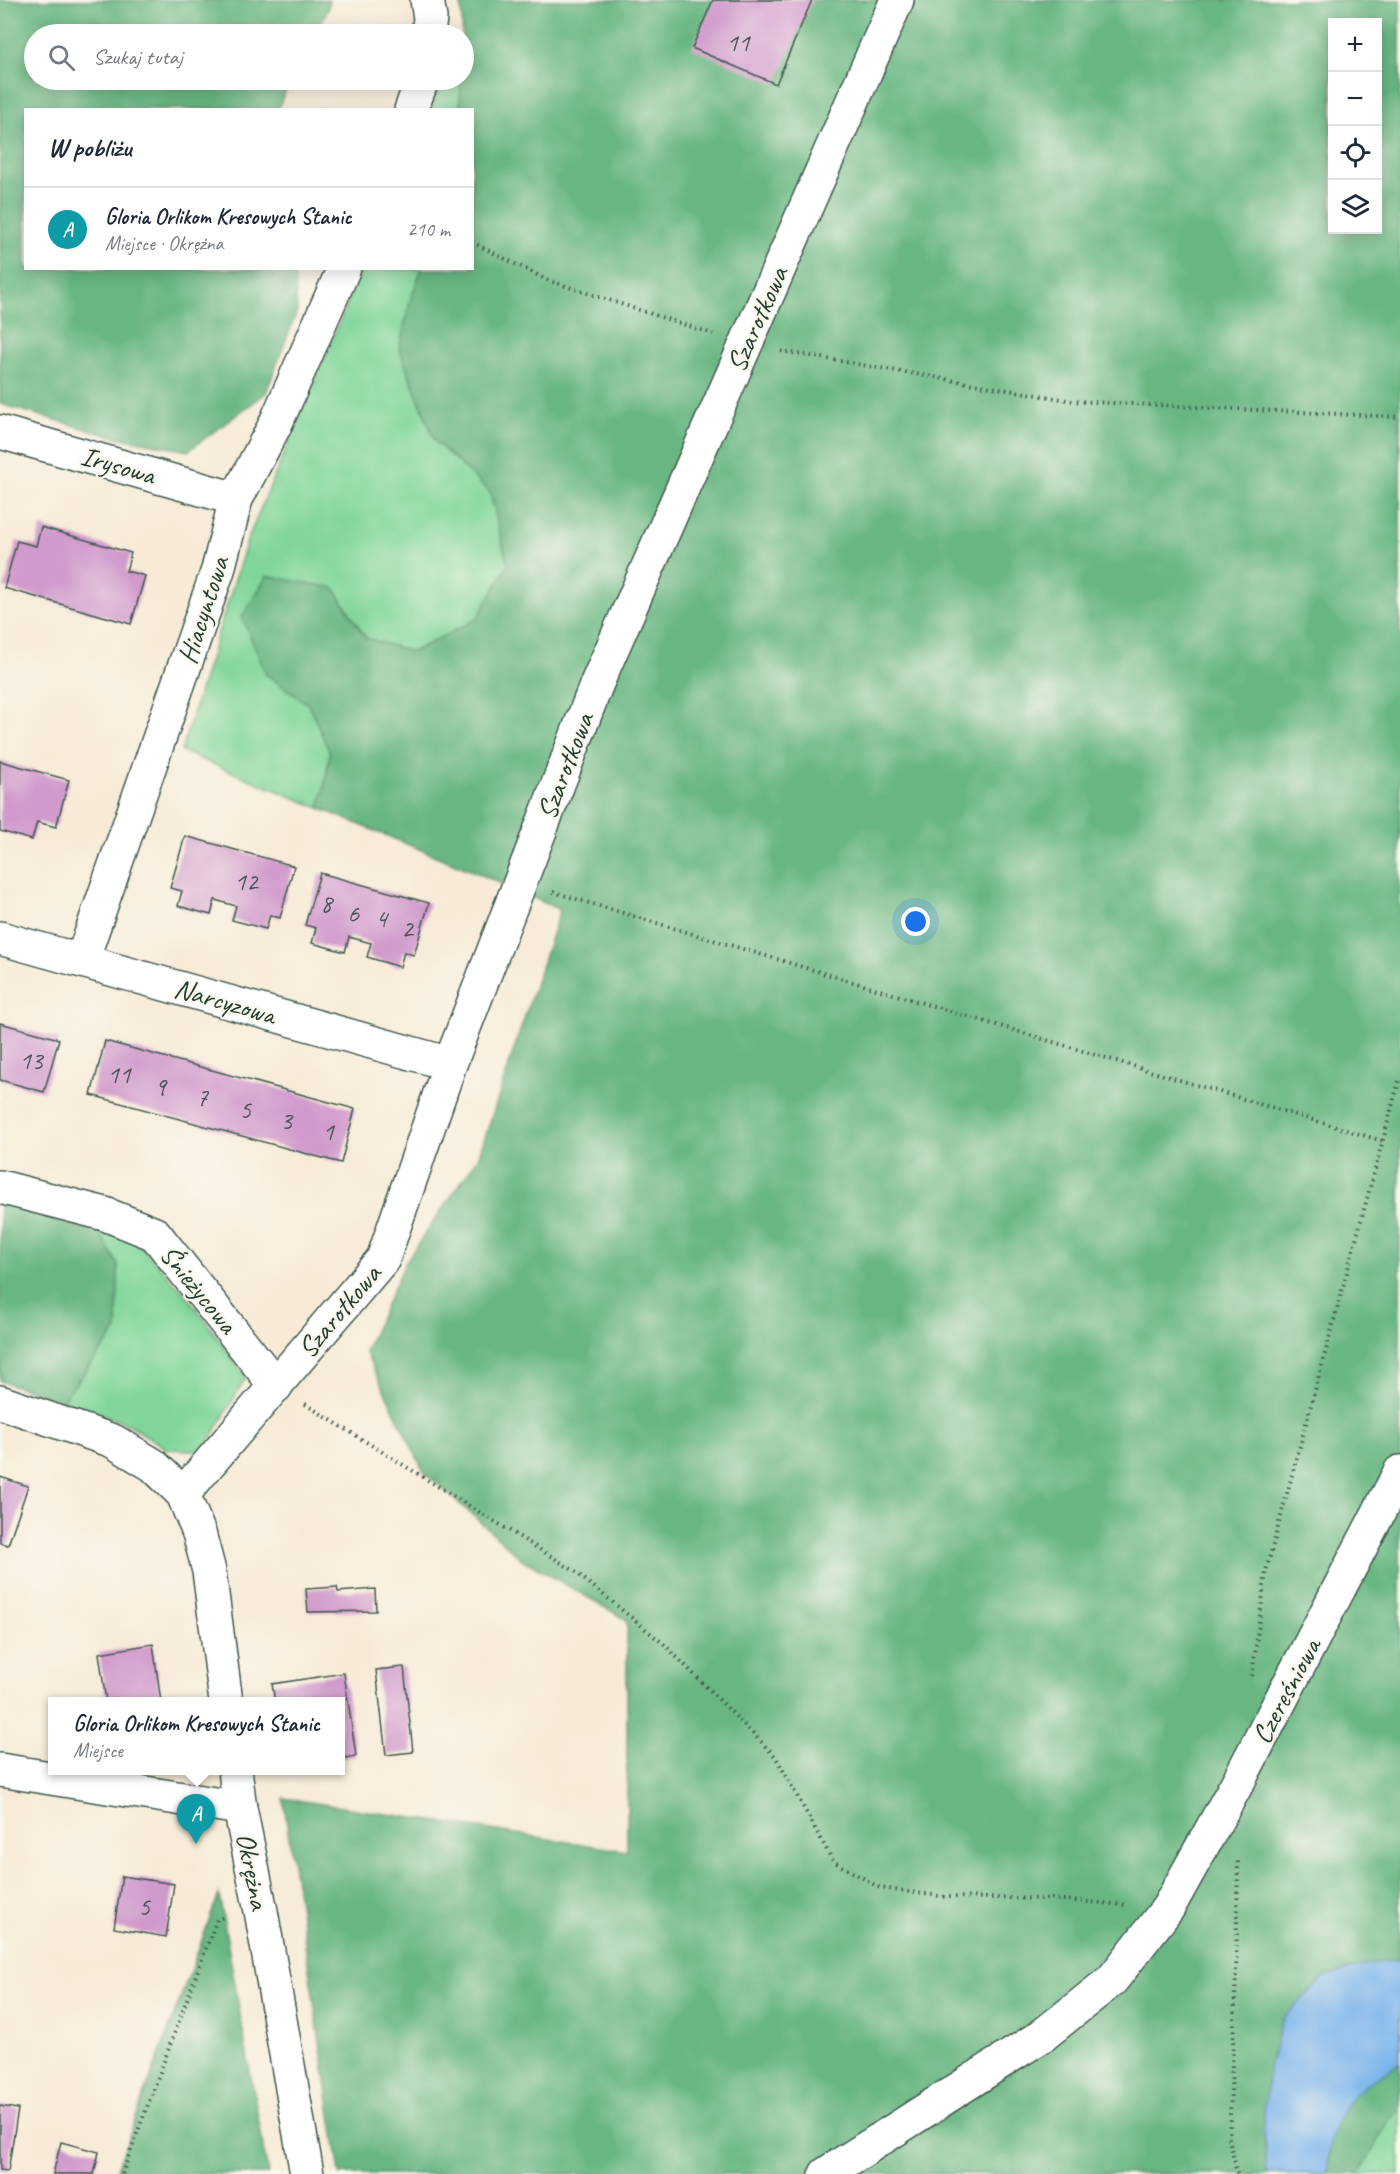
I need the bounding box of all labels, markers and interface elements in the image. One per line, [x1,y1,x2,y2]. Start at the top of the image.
map controls [1328,18,1382,234]
button: + [1328,18,1382,72]
search box [24,24,474,90]
house number: 11 [726,26,751,59]
icon: search [45,41,78,74]
text: Szukaj tutaj [93,43,183,71]
button: − [1328,72,1382,126]
button: locate [1328,126,1382,180]
text: W pobliżu [48,131,131,164]
button: layers [1328,180,1382,234]
text: Gloria Orlikom Kresowych Stanic [105,203,352,231]
text: A [62,217,73,242]
text: 210 m [407,217,450,242]
text: Miejsce · Okrężna [105,231,223,256]
street label: Szarotkowa [718,259,796,377]
street label: Irysowa [77,438,161,493]
street label: Hiacyntowa [169,550,237,668]
street label: Szarotkowa [529,706,602,824]
house number: 12 [234,865,260,898]
house number: 8 [320,887,334,920]
house number: 6 [347,897,360,930]
house number: 4 [375,902,389,935]
your location [901,907,930,936]
house number: 2 [401,912,415,945]
street label: Narcyzowa [171,970,282,1033]
house number: 13 [19,1044,45,1077]
house number: 11 [107,1058,132,1091]
house number: 9 [154,1070,168,1103]
house number: 7 [196,1081,209,1114]
house number: 5 [239,1093,252,1126]
house number: 3 [280,1104,294,1137]
house number: 1 [322,1115,335,1148]
street label: Śnieżycowa [153,1237,247,1342]
street label: Szarotkowa [290,1256,389,1365]
street label: Czereśniowa [1244,1630,1329,1750]
popup [48,1697,345,1775]
text: Gloria Orlikom Kresowych Stanic [73,1710,320,1738]
text: Miejsce [73,1738,123,1763]
pin: A [176,1794,216,1844]
street label: Okrężna [228,1830,278,1914]
house number: 5 [138,1890,151,1923]

